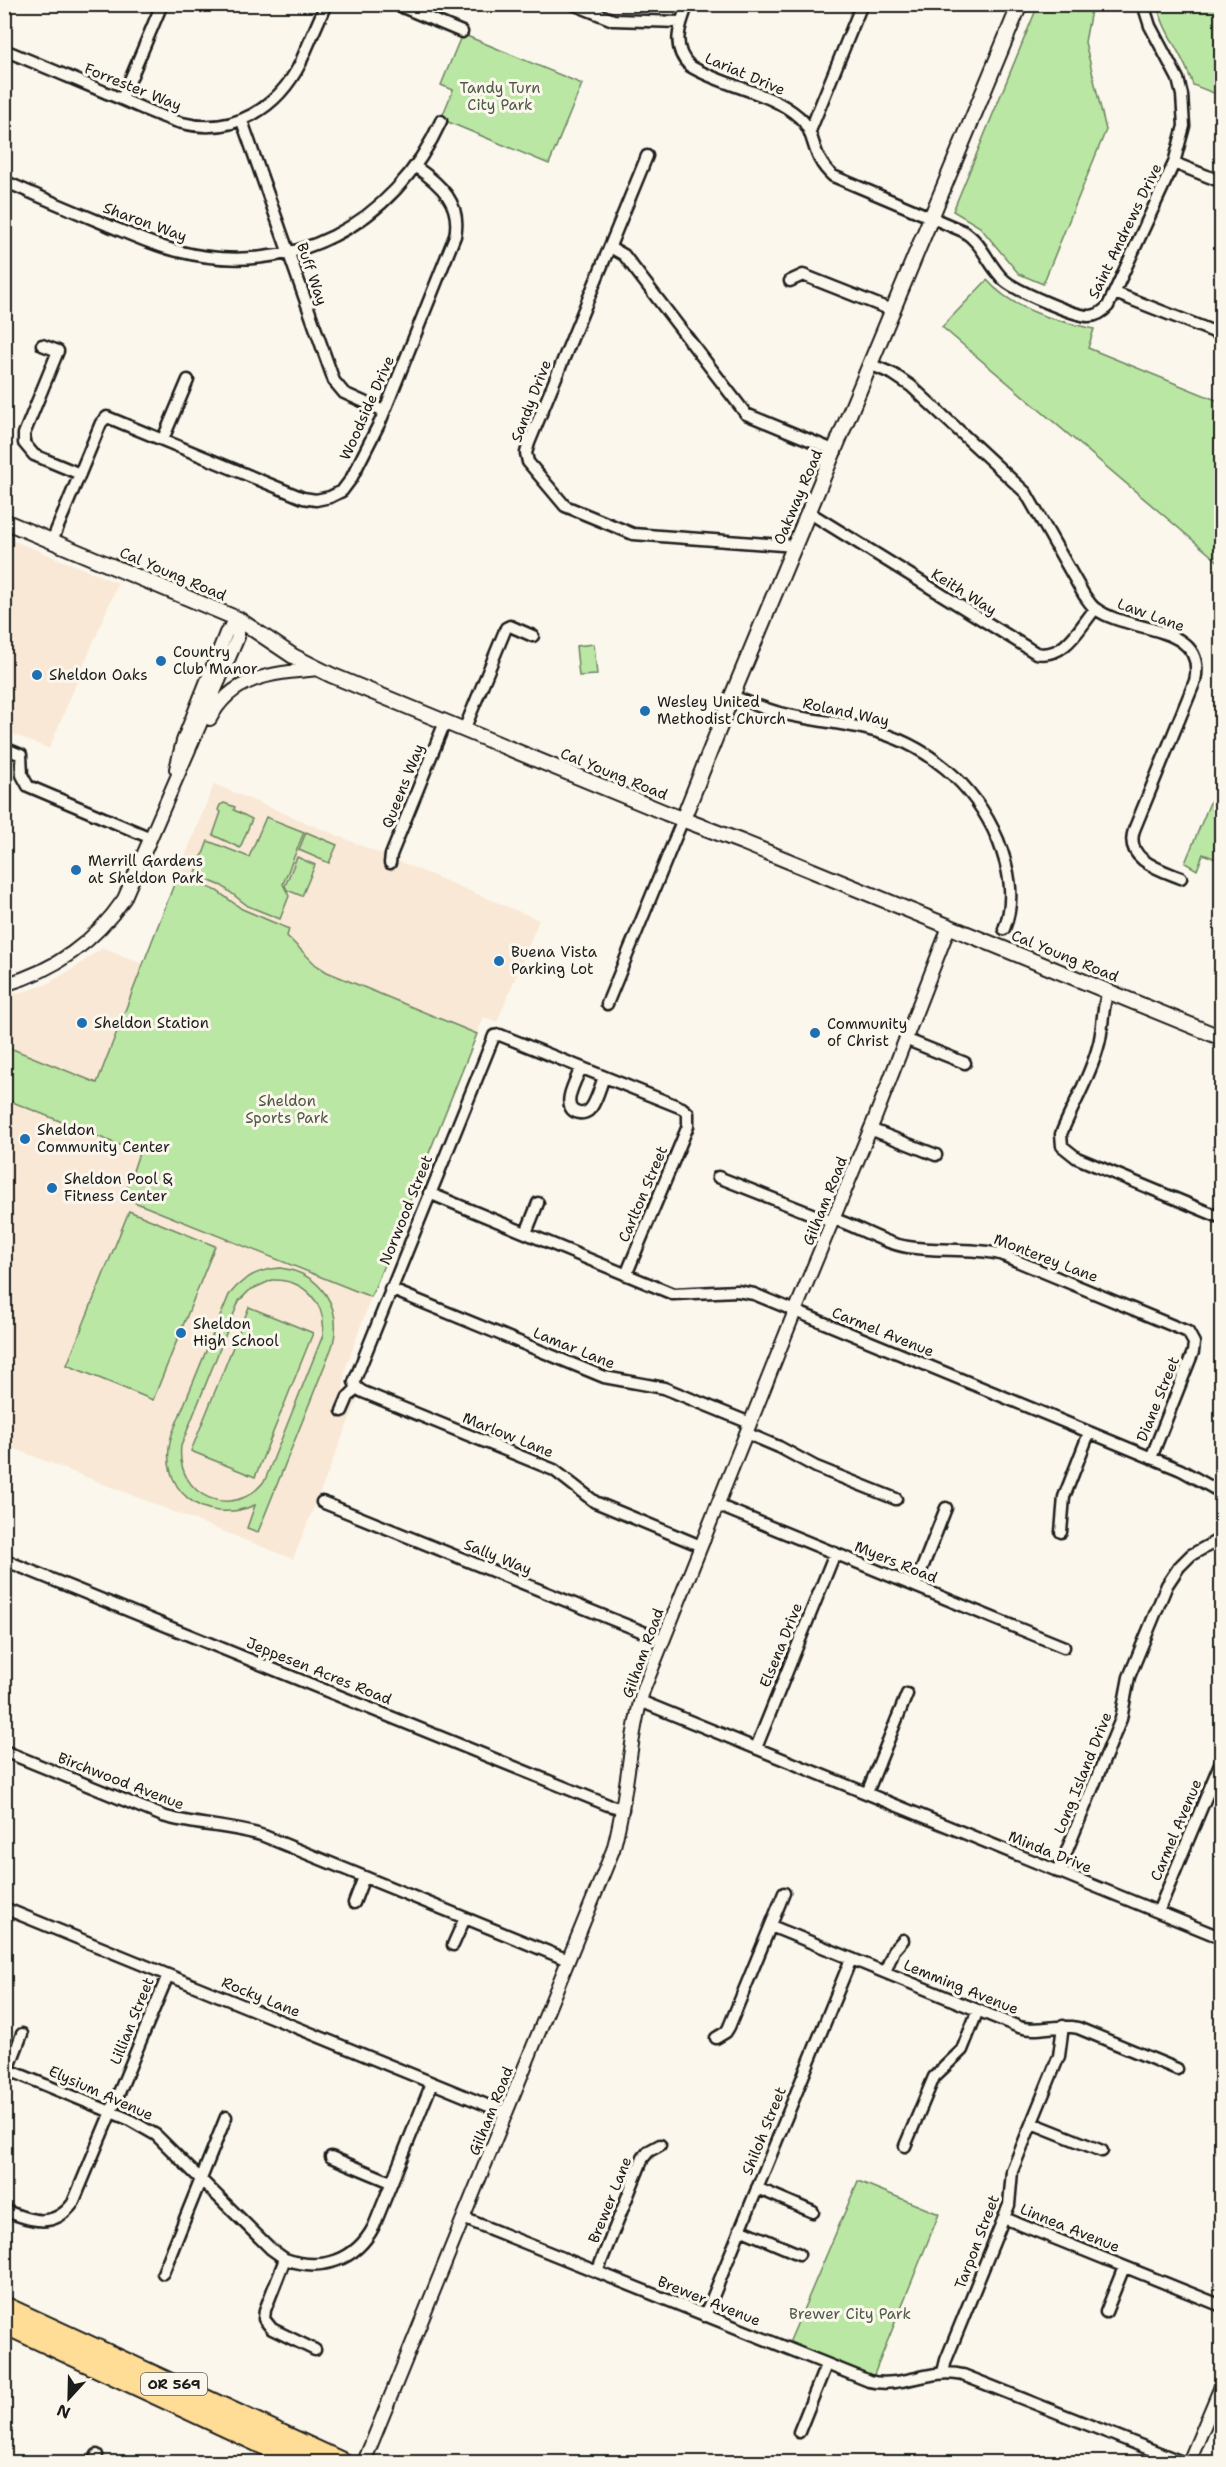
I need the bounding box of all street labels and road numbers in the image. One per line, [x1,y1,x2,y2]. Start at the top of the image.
street label: Lariat Drive [702,48,788,100]
street label: Forrester Way [81,58,185,116]
street label: Saint Andrews Drive [1084,160,1166,302]
street label: Sharon Way [100,198,190,246]
street label: Buff Way [292,240,332,308]
street label: Woodside Drive [335,353,399,463]
street label: Sandy Drive [506,357,556,445]
street label: Oakway Road [769,446,827,548]
street label: Cal Young Road [117,542,230,606]
street label: Keith Way [927,564,1001,620]
street label: Law Lane [1115,594,1187,636]
street label: Roland Way [801,693,891,731]
street label: Queens Way [377,741,429,831]
street label: Cal Young Road [557,743,671,805]
street label: Cal Young Road [1008,925,1122,987]
street label: Carlton Street [614,1143,672,1245]
street label: Norwood Street [375,1152,437,1268]
street label: Gilham Road [798,1153,852,1248]
street label: Monterey Lane [991,1229,1101,1287]
street label: Carmel Avenue [829,1302,937,1362]
street label: Lamar Lane [530,1323,618,1373]
street label: Diane Street [1132,1353,1184,1445]
street label: Marlow Lane [459,1408,557,1462]
street label: Sally Way [461,1534,535,1580]
street label: Myers Road [852,1536,941,1588]
street label: Elsena Drive [755,1600,807,1690]
street label: Gilham Road [617,1605,669,1701]
street label: Jeppesen Acres Road [243,1633,395,1710]
street label: Long Island Drive [1049,1709,1117,1837]
street label: Birchwood Avenue [55,1748,187,1814]
street label: Carmel Avenue [1146,1776,1206,1884]
street label: Minda Drive [1005,1826,1095,1878]
street label: Lemming Avenue [901,1955,1021,2019]
street label: Rocky Lane [219,1972,303,2022]
street label: Lillian Street [105,1974,159,2068]
street label: Elysium Avenue [46,2061,156,2125]
street label: Gilham Road [464,2063,518,2158]
street label: Shiloh Street [737,2084,791,2178]
street label: Brewer Lane [584,2154,636,2246]
street label: Tarpon Street [950,2192,1004,2292]
street label: Linnea Avenue [1017,2199,1123,2257]
street label: Brewer Avenue [655,2271,763,2331]
road number: OR 569 [141,2373,207,2395]

